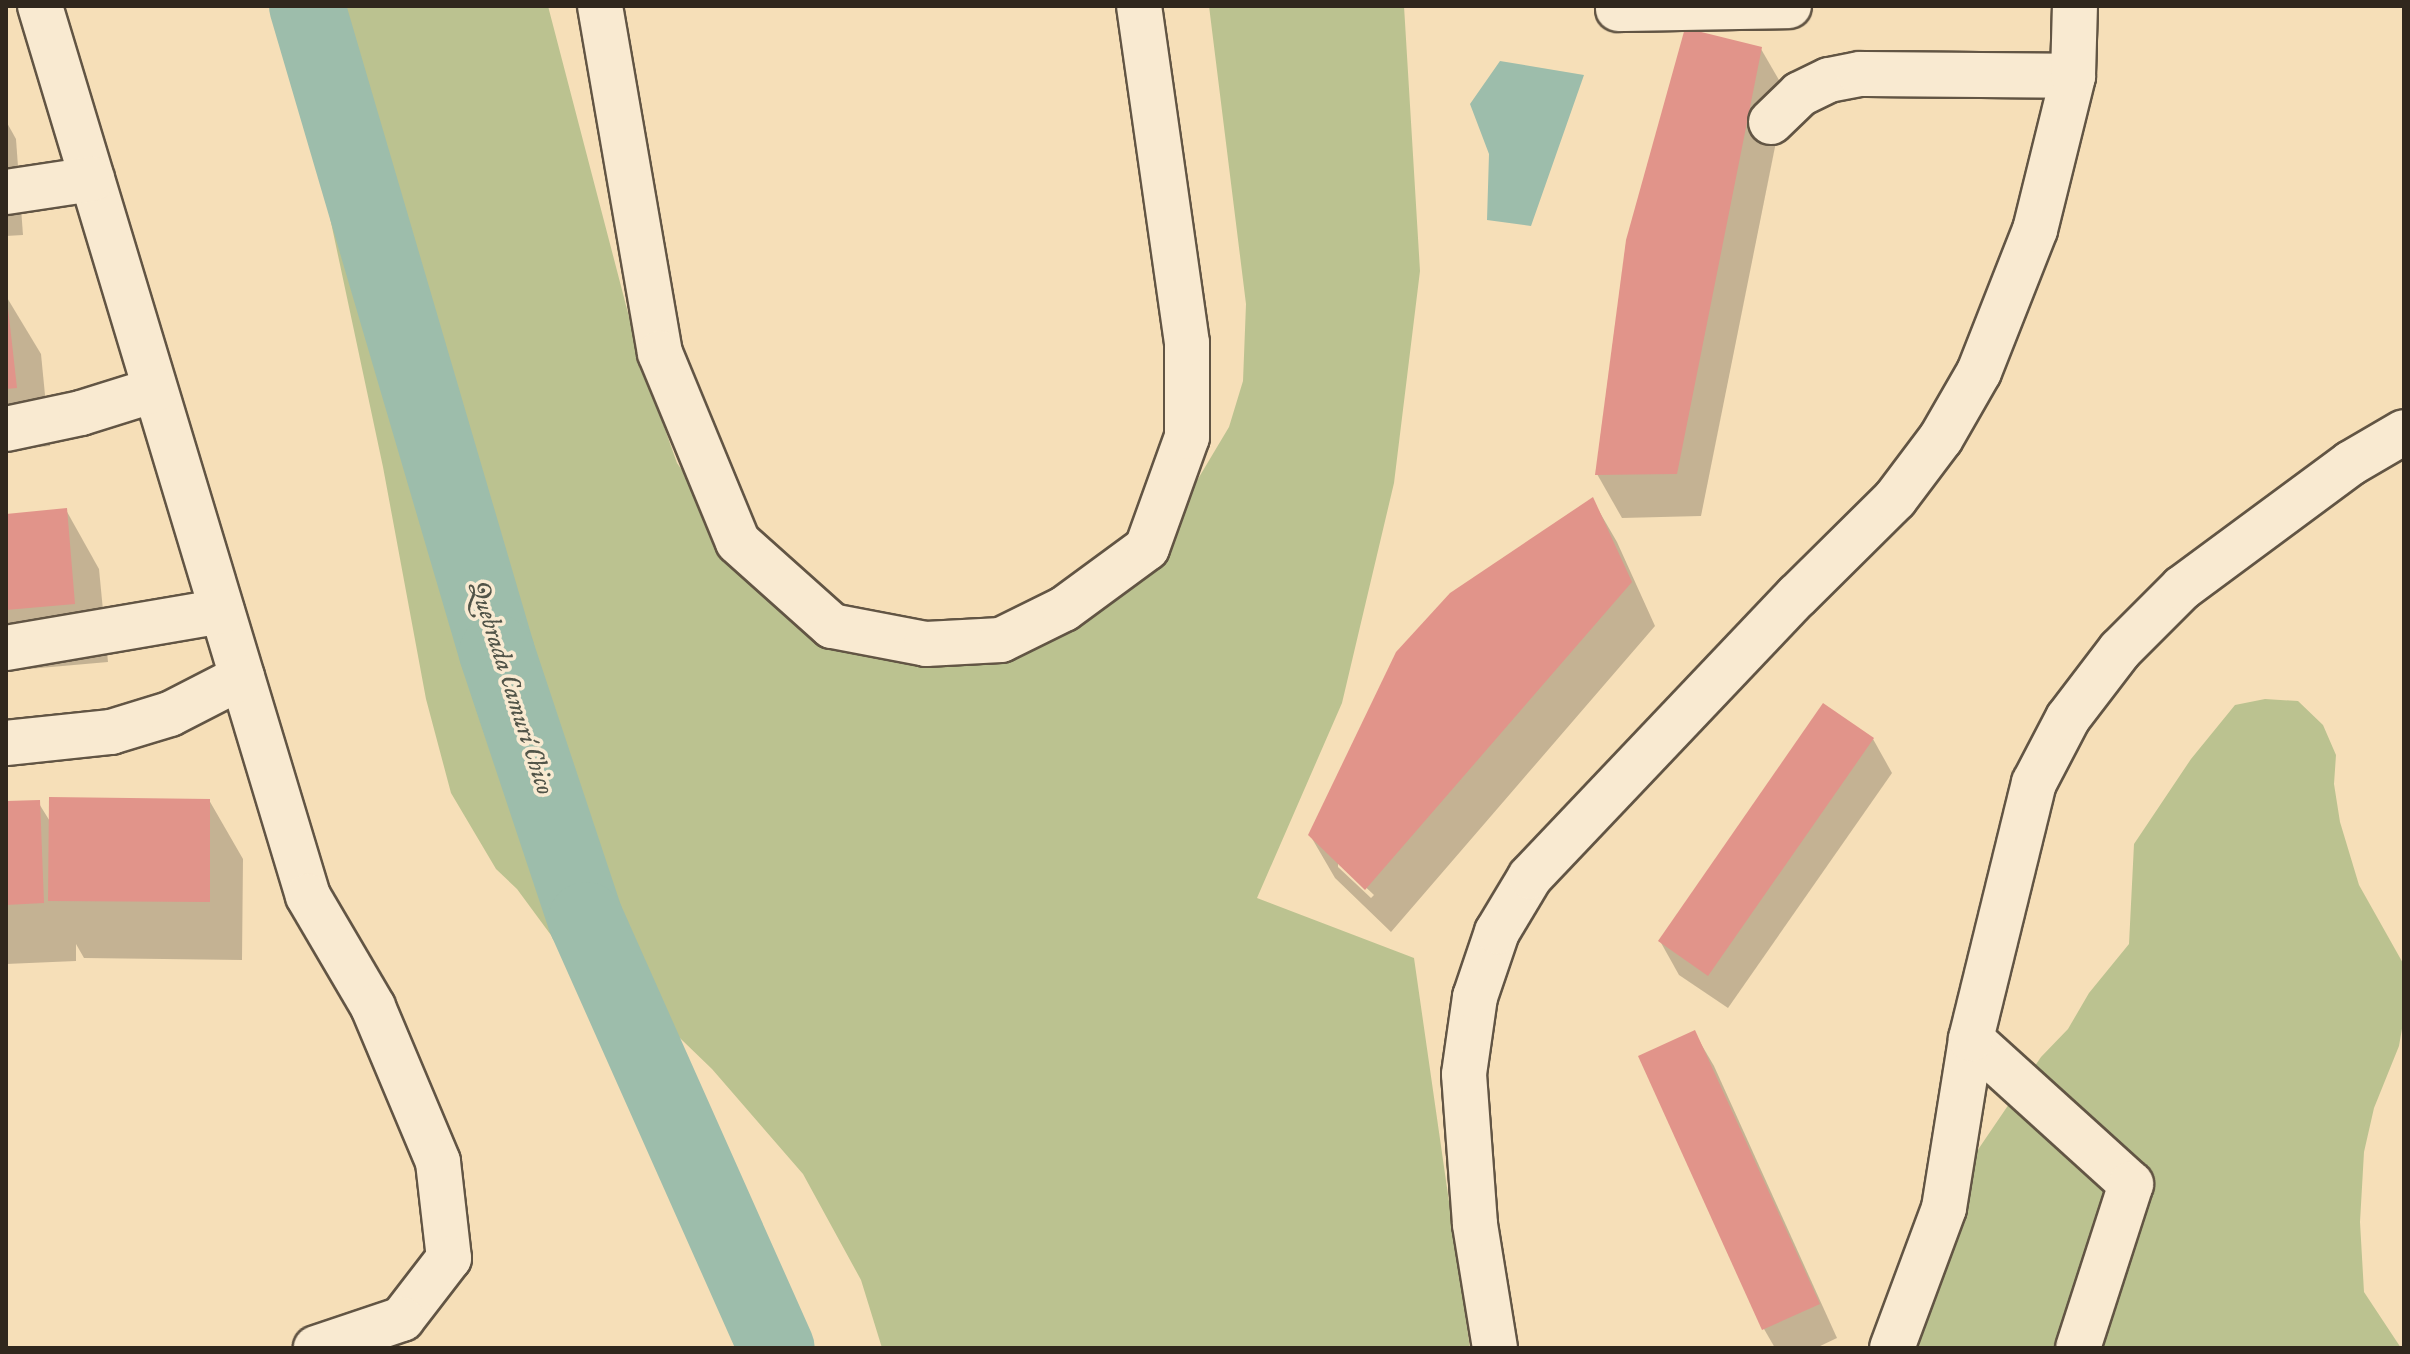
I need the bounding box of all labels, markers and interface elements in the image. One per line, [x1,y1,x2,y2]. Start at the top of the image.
water label: Quebrada Camurí Chico [462,577,560,799]

